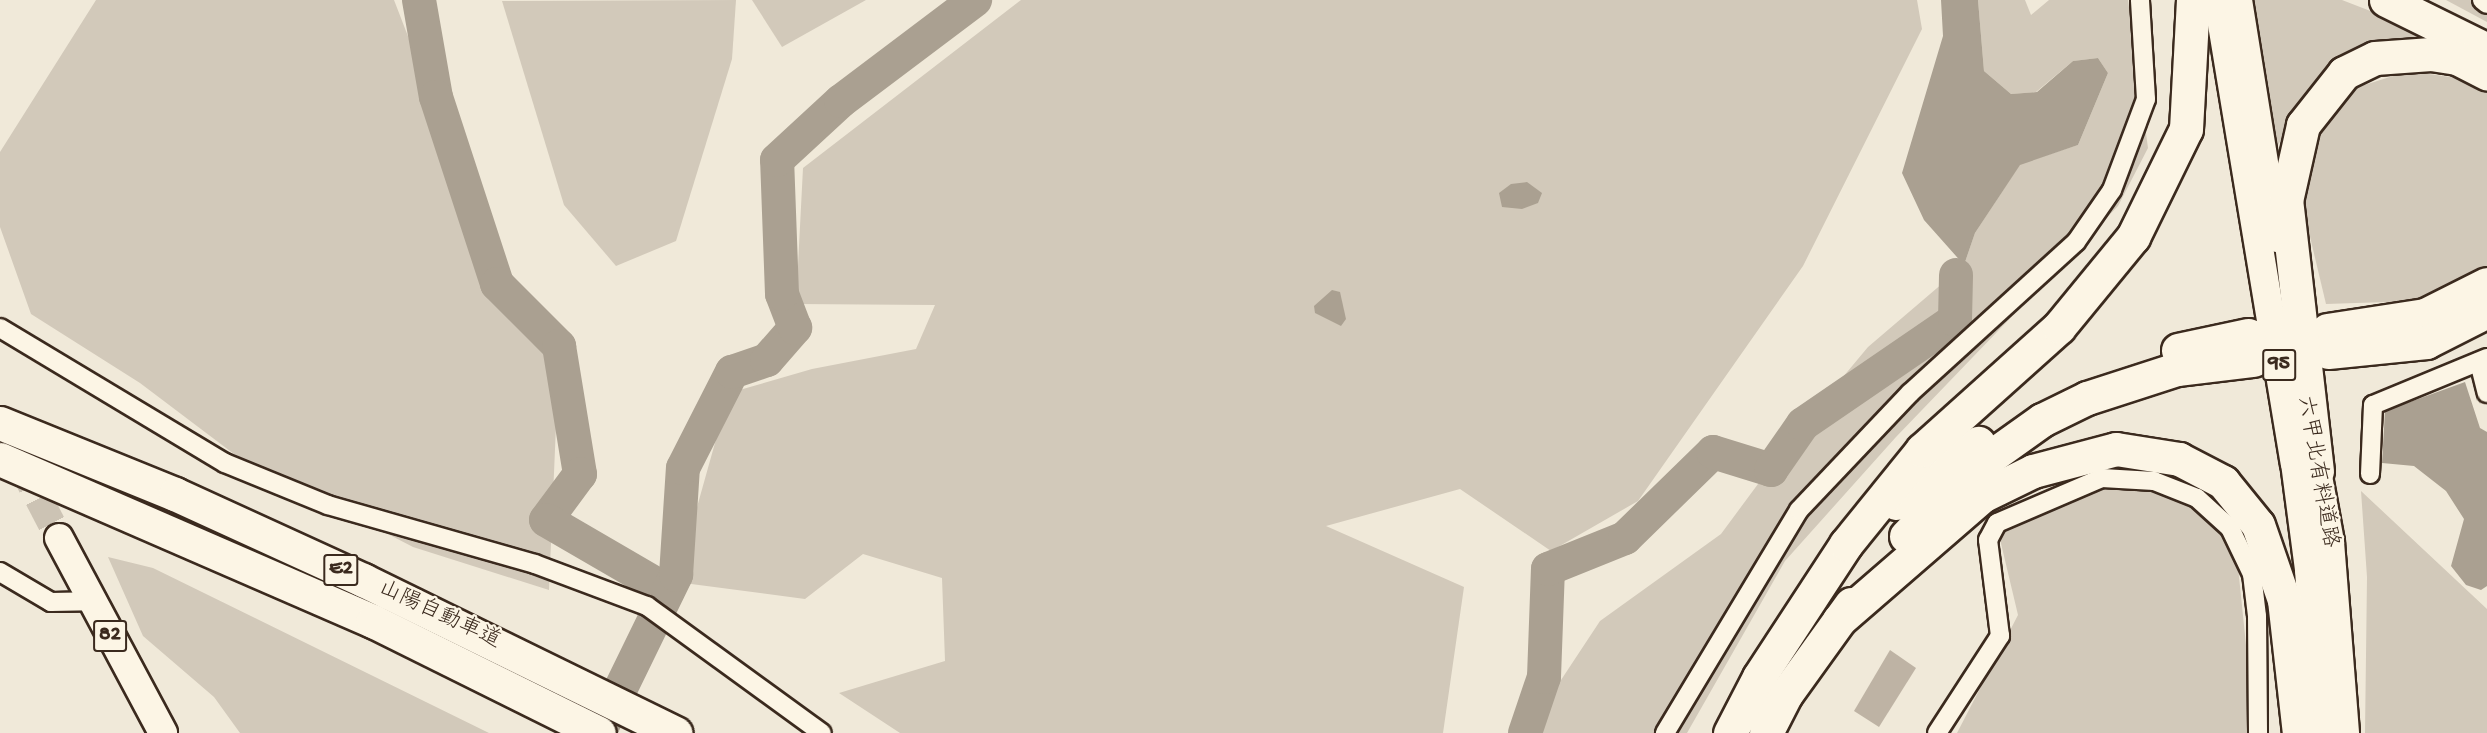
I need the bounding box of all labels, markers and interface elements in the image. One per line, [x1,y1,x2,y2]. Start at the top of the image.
road number: 95 [2261,347,2297,383]
street label: 六甲北有料道路 [2290,394,2342,550]
road number: E2 [323,552,359,588]
street label: 山陽自動車道 [374,576,504,656]
road number: 82 [92,618,128,654]

